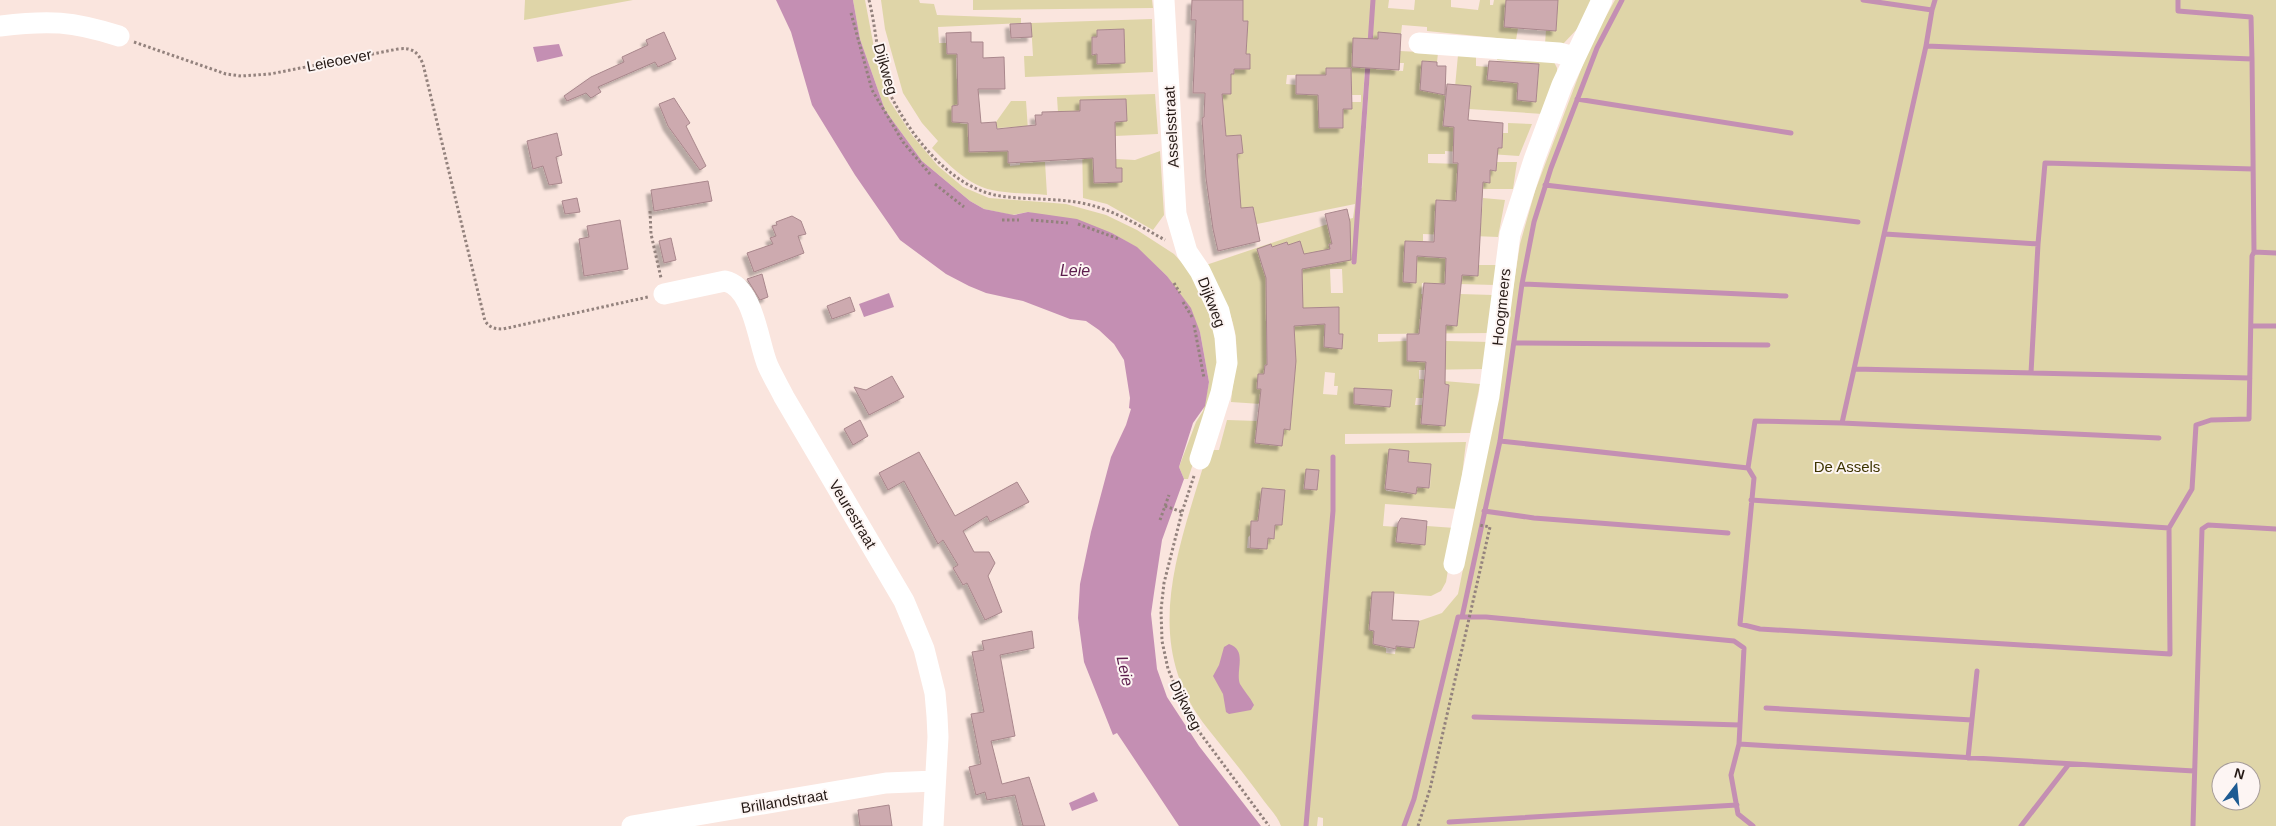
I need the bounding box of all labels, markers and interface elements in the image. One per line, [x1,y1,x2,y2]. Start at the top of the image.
street label: Dijkweg [871,41,901,97]
street label: Leieoever [305,45,373,75]
street label: Asselsstraat [1160,85,1182,168]
water label: Leie [1060,262,1090,279]
street label: Hoogmeers [1488,268,1514,346]
street label: Dijkweg [1195,274,1229,330]
park label: De Assels [1814,458,1880,475]
street label: Veurestraat [826,477,880,552]
water label: Leie [1114,654,1136,688]
street label: Dijkweg [1167,678,1205,732]
north arrow [2211,761,2261,811]
text: N [2233,764,2247,783]
street label: Brillandstraat [739,786,829,816]

